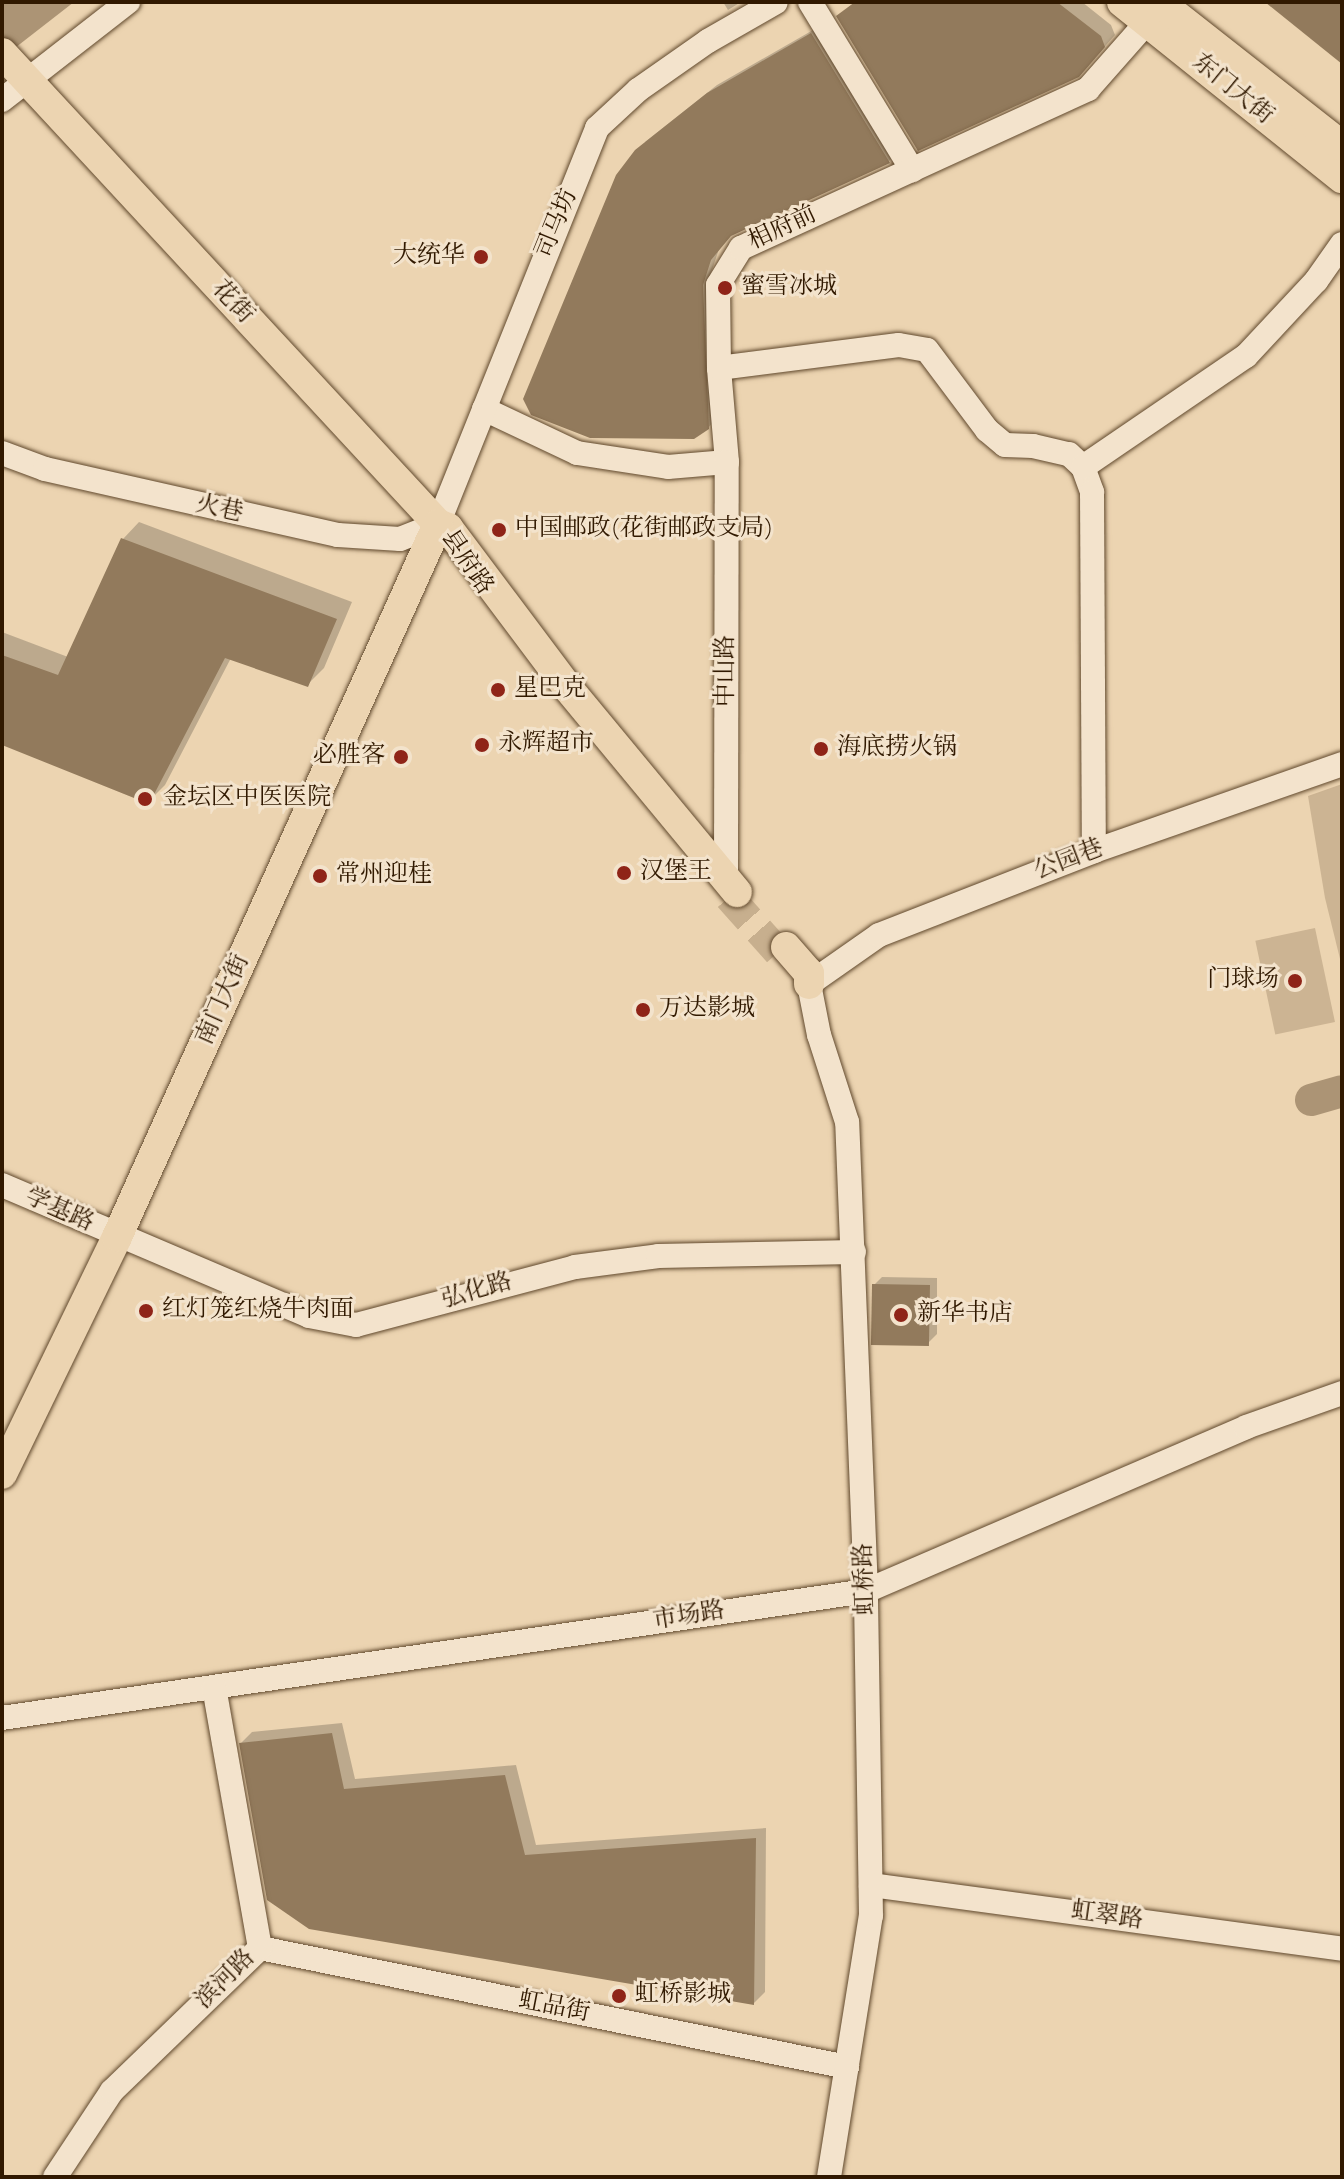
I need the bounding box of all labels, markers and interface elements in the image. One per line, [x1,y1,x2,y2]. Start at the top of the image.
street label: 东门大街 [1186,49,1278,131]
street label: 司马坊 [531,185,585,263]
street label: 相府前 [744,201,822,257]
place label: 大统华 [393,243,465,271]
marker: 大统华 [472,248,490,266]
place label: 蜜雪冰城 [741,274,837,302]
street label: 花街 [205,276,259,330]
marker: 蜜雪冰城 [716,279,734,297]
street label: 火巷 [193,491,245,529]
place label: 中国邮政(花街邮政支局) [515,516,773,544]
marker: 中国邮政(花街邮政支局) [490,521,508,539]
street label: 县府路 [434,525,498,601]
street label: 中山路 [713,635,741,707]
place label: 星巴克 [514,676,586,704]
marker: 星巴克 [489,681,507,699]
place label: 永辉超市 [498,731,594,759]
place label: 海底捞火锅 [837,735,957,763]
marker: 永辉超市 [473,736,491,754]
marker: 海底捞火锅 [812,740,830,758]
place label: 必胜客 [313,743,385,771]
marker: 必胜客 [392,748,410,766]
place label: 金坛区中医医院 [163,785,331,813]
marker: 金坛区中医医院 [134,788,156,810]
street label: 公园巷 [1030,835,1108,887]
place label: 汉堡王 [640,859,712,887]
place label: 常州迎桂 [336,862,432,890]
marker: 汉堡王 [615,864,633,882]
marker: 常州迎桂 [311,867,329,885]
street label: 南门大街 [191,950,257,1050]
place label: 门球场 [1207,967,1279,995]
marker: 门球场 [1286,972,1304,990]
place label: 万达影城 [659,996,755,1024]
marker: 万达影城 [634,1001,652,1019]
street label: 学基路 [20,1183,98,1239]
street label: 弘化路 [438,1268,516,1316]
place label: 红灯笼红烧牛肉面 [162,1297,354,1325]
place label: 新华书店 [917,1301,1013,1329]
marker: 红灯笼红烧牛肉面 [137,1302,155,1320]
marker: 新华书店 [892,1306,910,1324]
street label: 虹桥路 [850,1543,882,1615]
street label: 市场路 [651,1597,727,1637]
street label: 虹翠路 [1069,1898,1145,1936]
street label: 滨河路 [190,1944,262,2016]
place label: 虹桥影城 [635,1982,731,2010]
street label: 虹品街 [516,1987,592,2029]
marker: 虹桥影城 [610,1987,628,2005]

